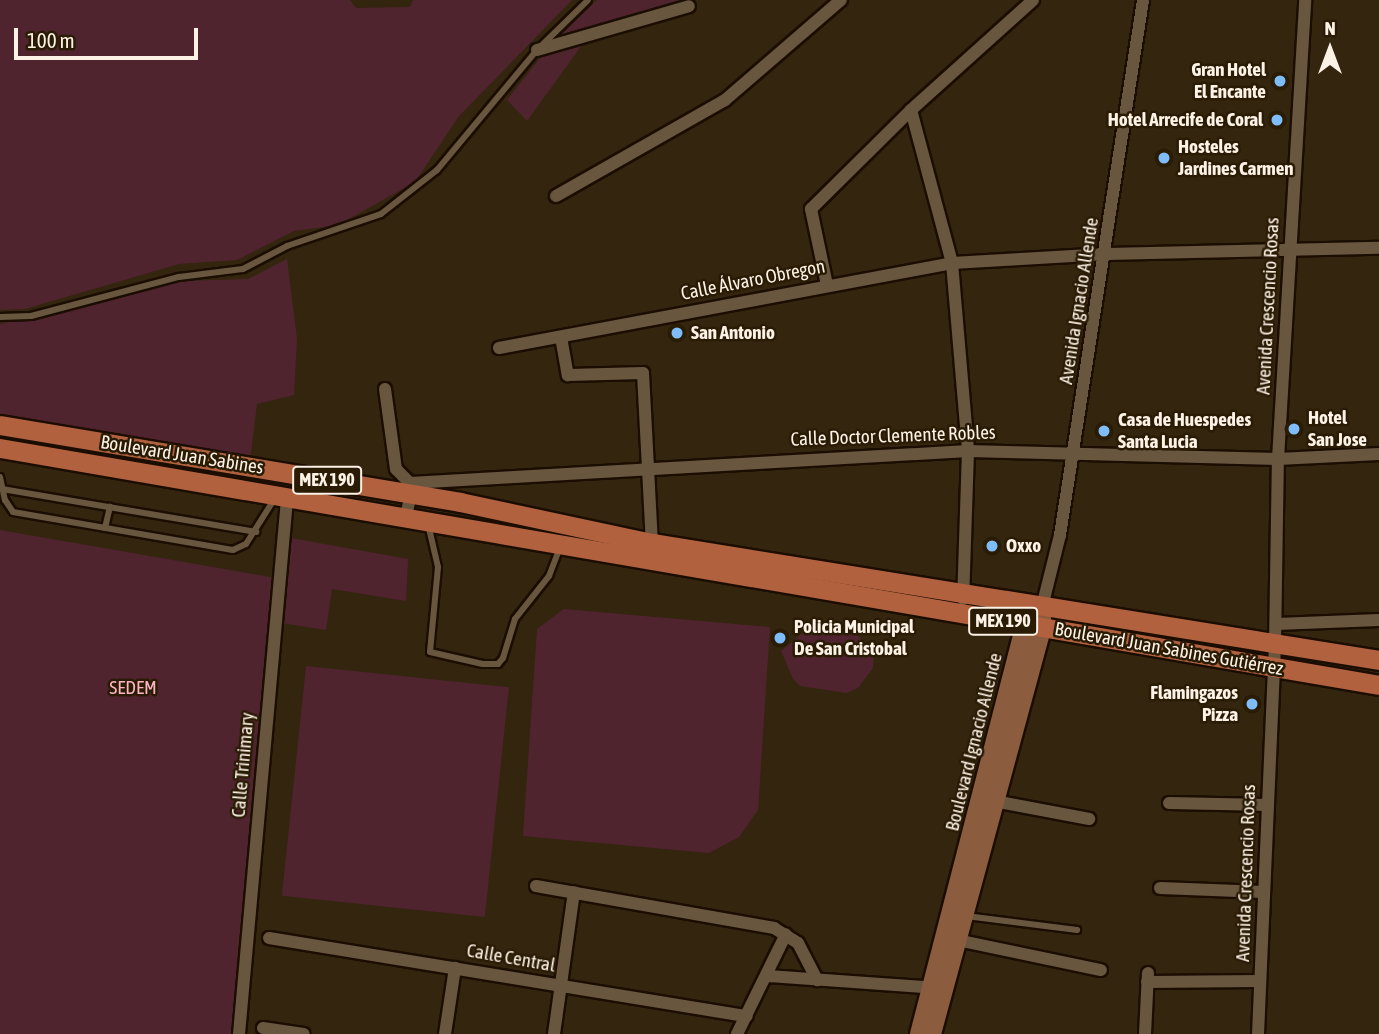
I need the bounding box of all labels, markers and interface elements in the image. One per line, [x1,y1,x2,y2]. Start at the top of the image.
scale bar [18,14,201,58]
north arrow [1295,14,1365,84]
text: N [1324,17,1336,39]
text: 100 m [27,28,75,52]
place label: Gran Hotel El Encante [1191,59,1266,103]
marker: Gran Hotel El Encante [1272,73,1288,89]
place label: Hotel Arrecife de Coral [1108,109,1263,131]
marker: Hotel Arrecife de Coral [1269,112,1285,128]
place label: Hosteles Jardines Carmen [1178,136,1294,180]
marker: Hosteles Jardines Carmen [1156,150,1172,166]
street label: Avenida Ignacio Allende [1055,216,1103,386]
street label: Avenida Crescencio Rosas [1252,217,1284,395]
street label: Calle Álvaro Obregon [679,255,827,305]
place label: San Antonio [691,322,775,344]
marker: San Antonio [669,325,685,341]
place label: Hotel San Jose [1308,407,1367,451]
place label: Casa de Huespedes Santa Lucia [1118,409,1251,453]
street label: Calle Doctor Clemente Robles [790,421,996,451]
marker: Hotel San Jose [1286,421,1302,437]
marker: Casa de Huespedes Santa Lucia [1096,423,1112,439]
street label: Boulevard Juan Sabines [99,431,265,479]
road number: MEX 190 [292,466,362,494]
place label: Oxxo [1006,535,1041,557]
marker: Oxxo [984,538,1000,554]
road number: MEX 190 [968,606,1038,636]
place label: Policia Municipal De San Cristobal [794,616,914,660]
street label: Boulevard Juan Sabines Gutiérrez [1053,618,1285,680]
marker: Policia Municipal De San Cristobal [772,630,788,646]
street label: Boulevard Ignacio Allende [941,651,1007,833]
park label: SEDEM [109,677,157,699]
place label: Flamingazos Pizza [1150,682,1238,726]
marker: Flamingazos Pizza [1244,696,1260,712]
street label: Calle Trinimary [227,712,259,818]
street label: Avenida Crescencio Rosas [1232,784,1260,962]
street label: Calle Central [465,939,557,977]

